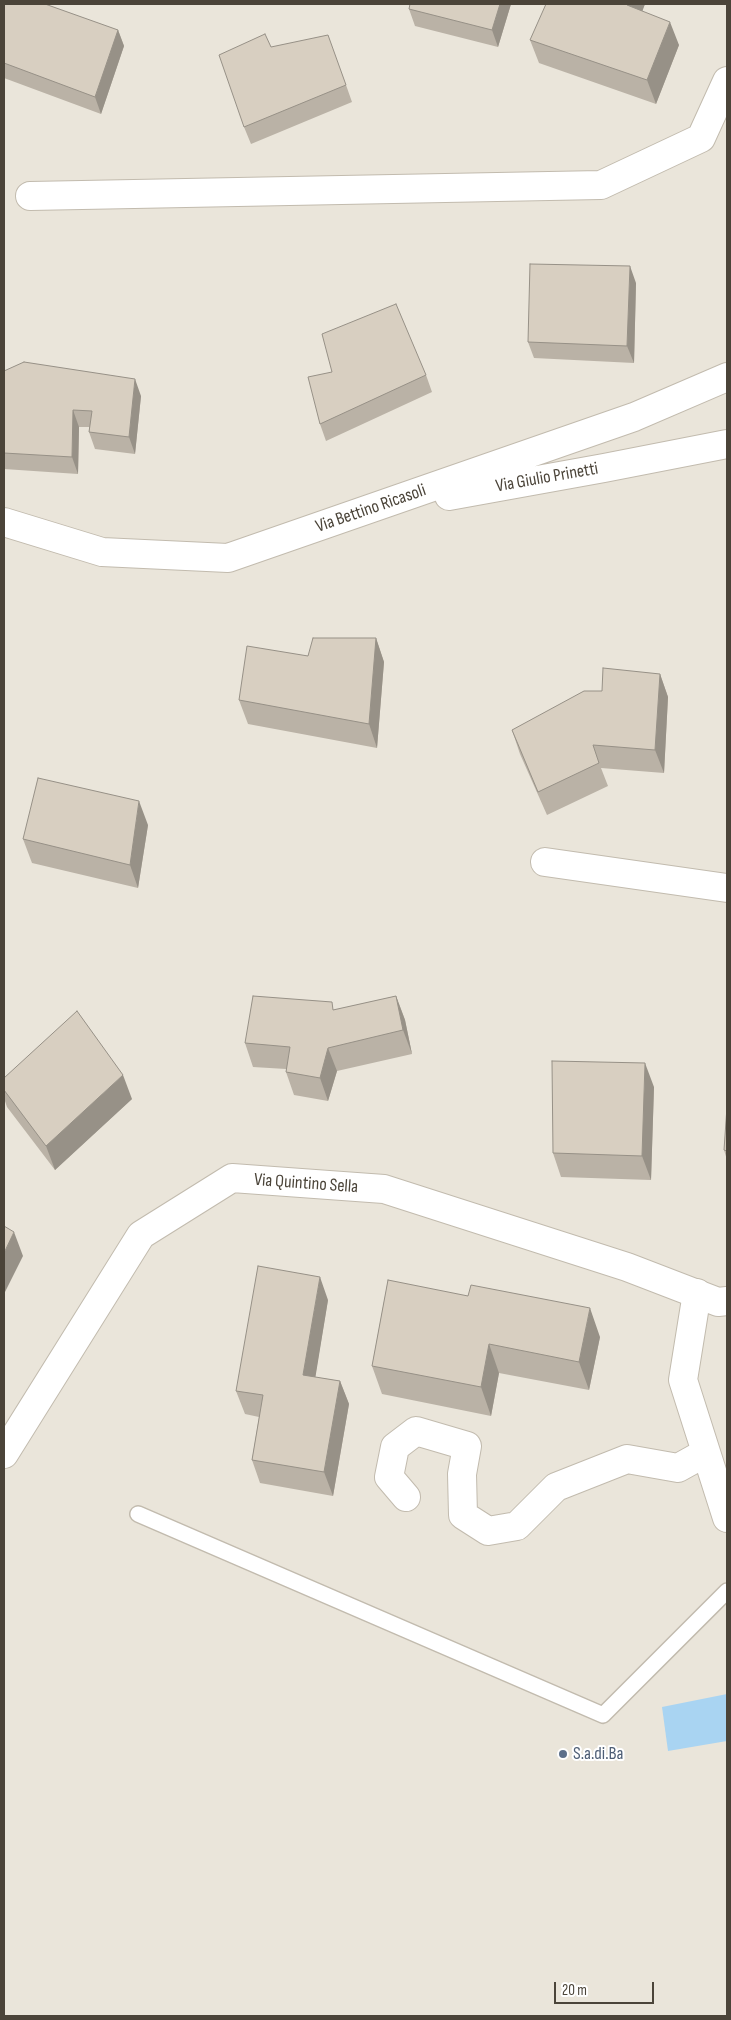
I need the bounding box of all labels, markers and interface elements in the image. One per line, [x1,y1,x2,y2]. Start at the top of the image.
street label: Via Giulio Prinetti [494,458,600,498]
street label: Via Bettino Ricasoli [313,480,429,538]
street label: Via Quintino Sella [253,1170,359,1198]
place label: S.a.di.Ba [573,1743,624,1765]
marker: S.a.di.Ba [557,1748,569,1760]
scale bar [556,1972,656,2004]
text: 20 m [562,1981,587,2000]

